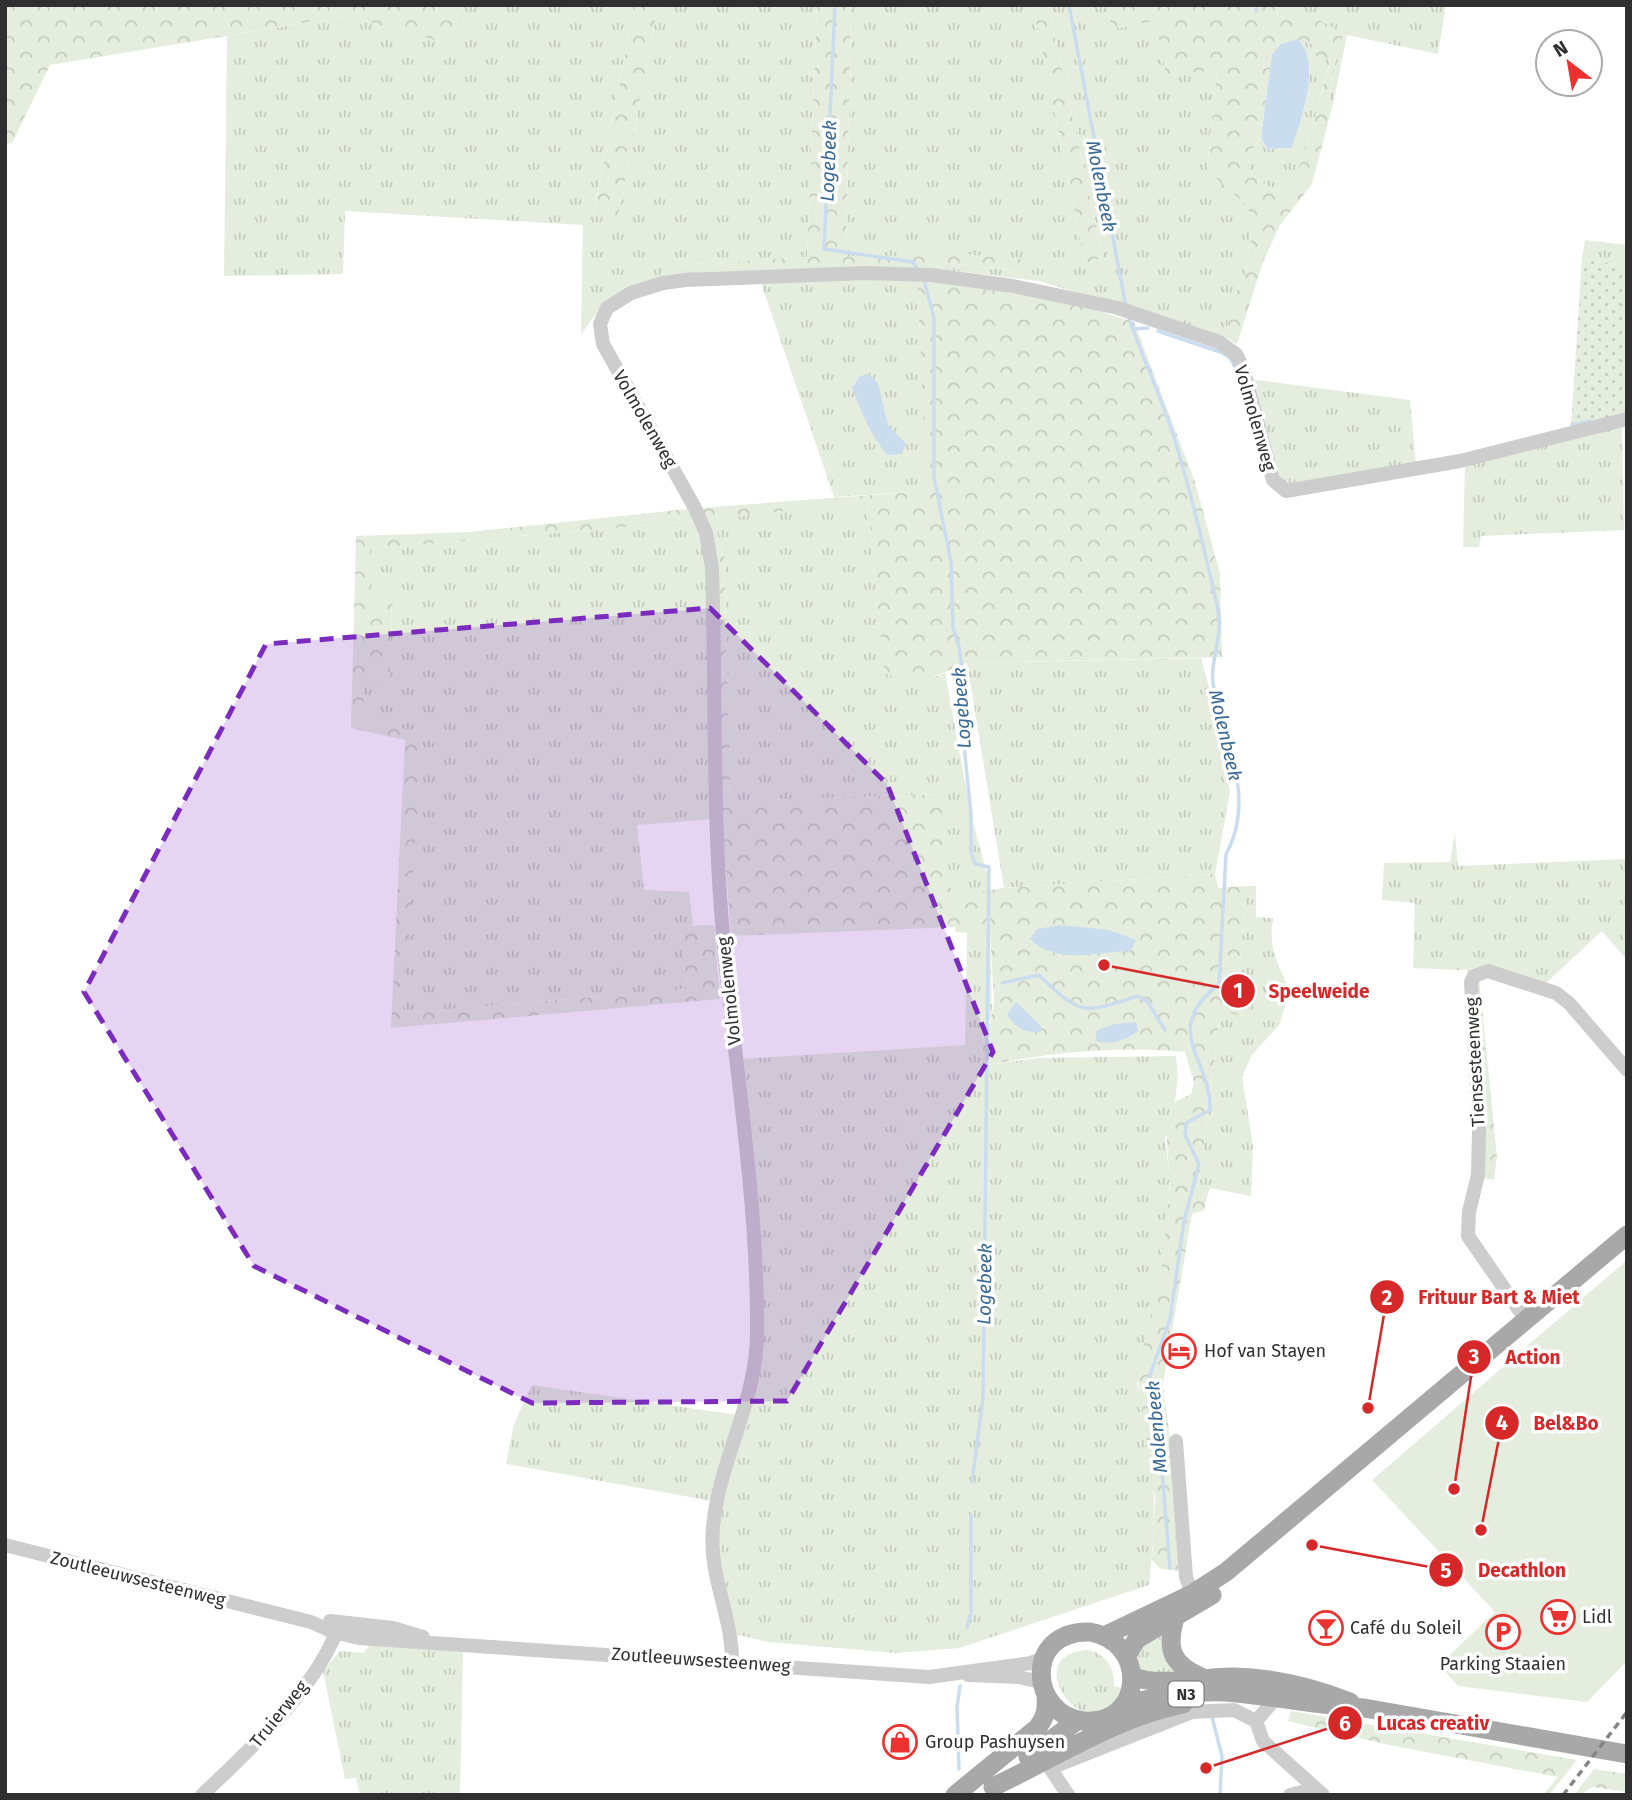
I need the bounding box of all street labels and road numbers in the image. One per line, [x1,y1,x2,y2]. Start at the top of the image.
street label: Volmolenweg [1229,363,1281,474]
street label: Volmolenweg [608,366,682,472]
street label: Volmolenweg [712,935,746,1046]
street label: Tiensesteenweg [1461,996,1489,1127]
street label: Zoutleeuwsesteenweg [48,1547,228,1612]
street label: Zoutleeuwsesteenweg [611,1643,792,1677]
street label: Truierweg [245,1675,313,1752]
road number: N3 [1168,1682,1204,1706]

